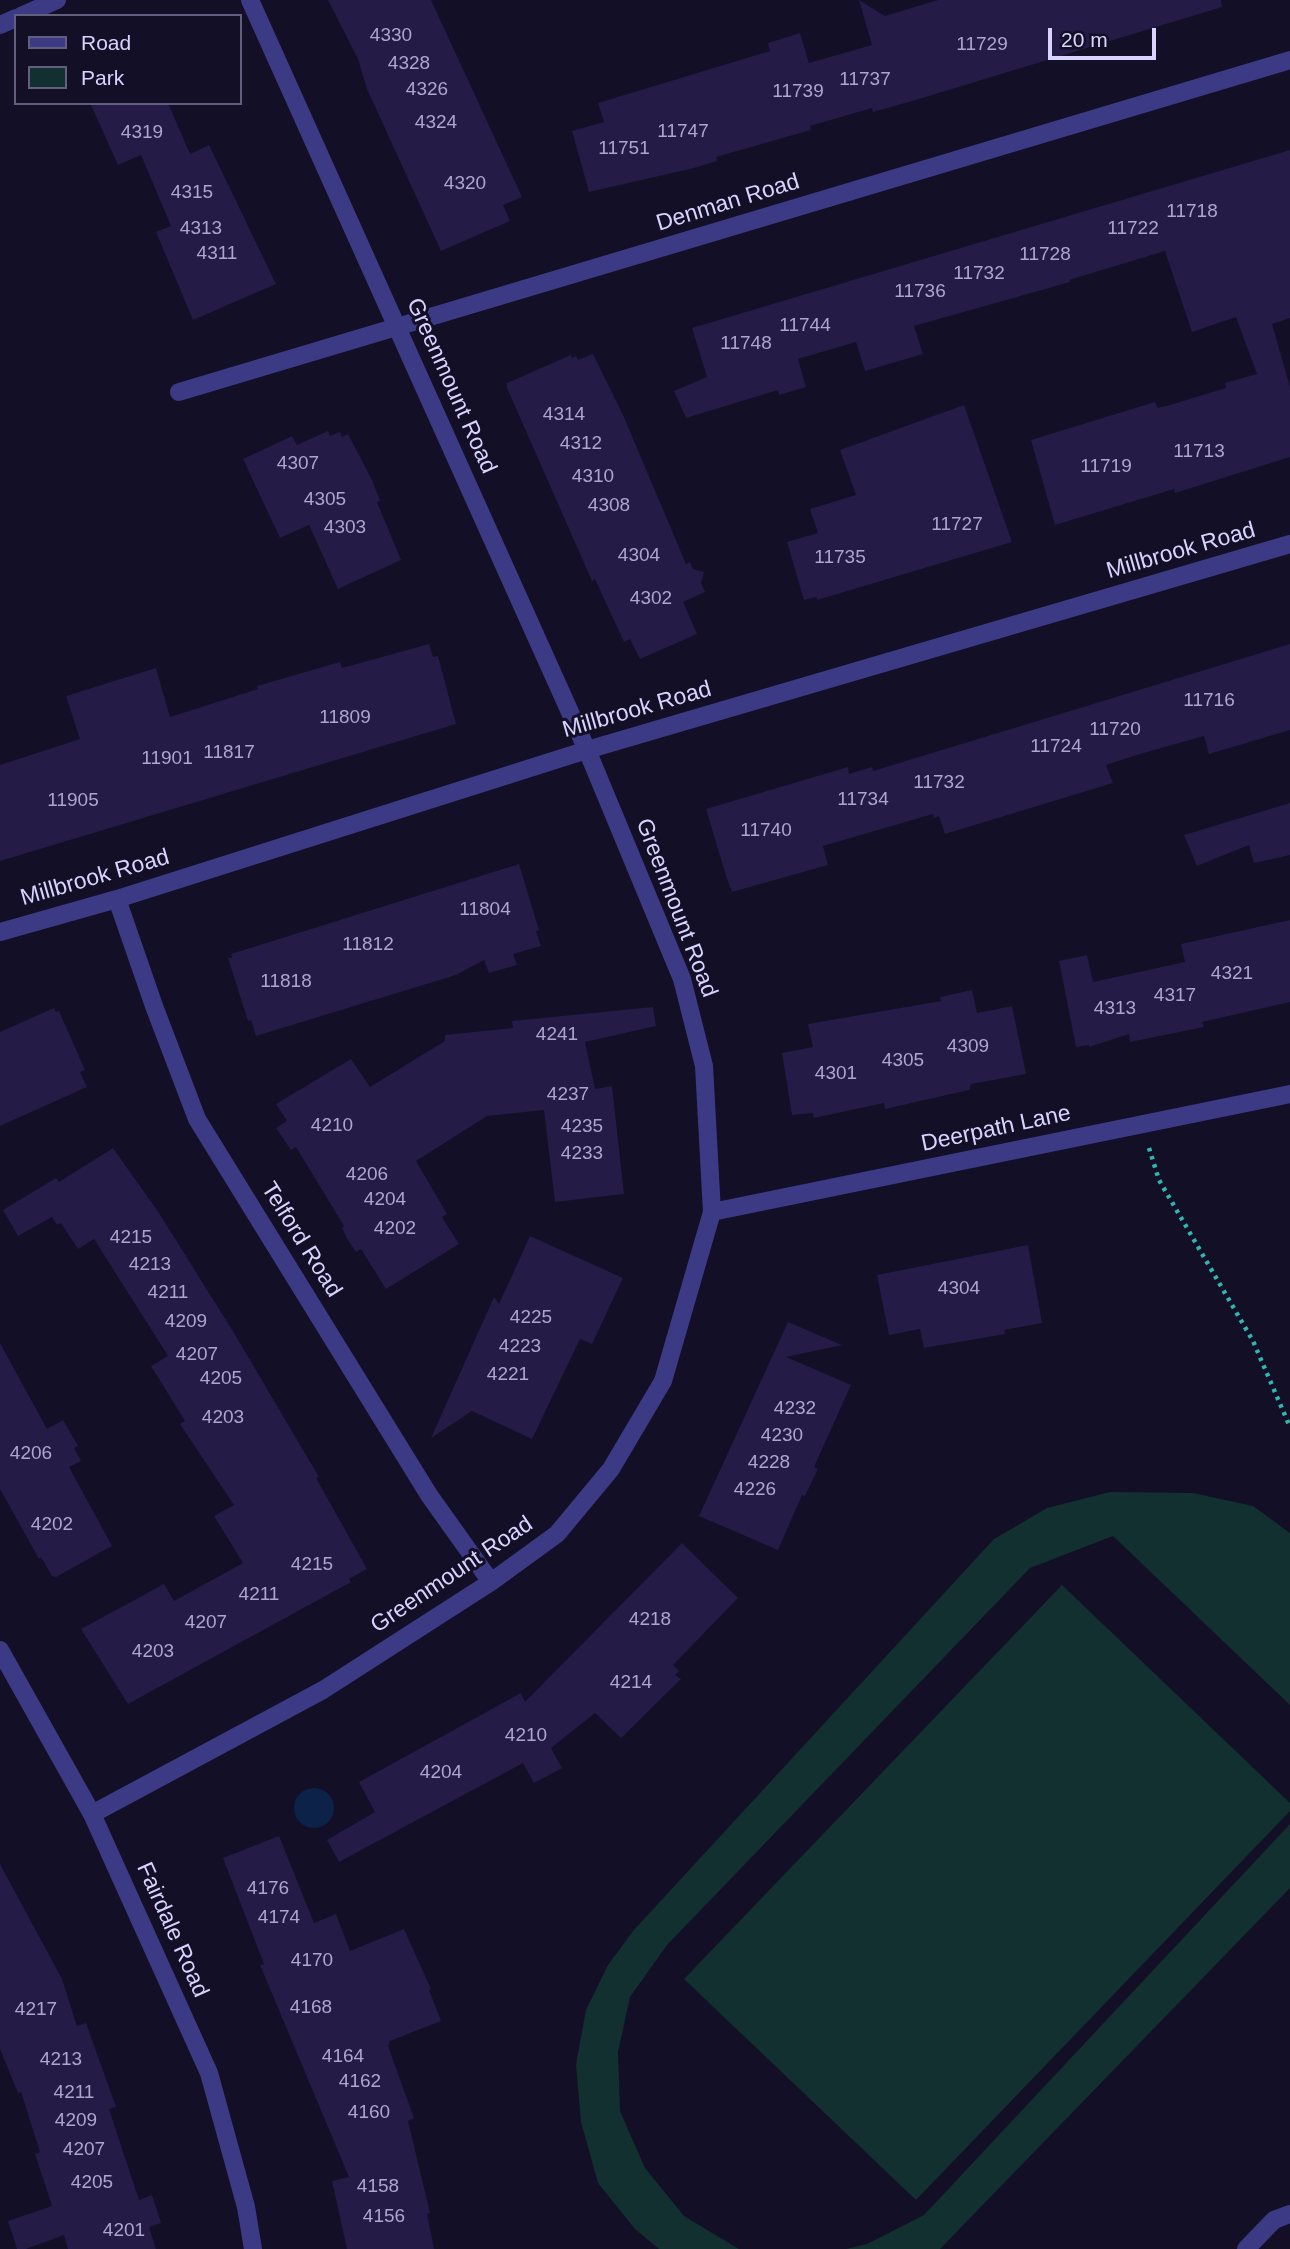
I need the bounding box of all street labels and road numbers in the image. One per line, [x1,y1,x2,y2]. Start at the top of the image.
street label: Denman Road [653,168,803,238]
street label: Greenmount Road [400,294,502,478]
street label: Millbrook Road [1103,517,1259,585]
street label: Millbrook Road [559,676,715,744]
street label: Greenmount Road [629,815,723,1001]
street label: Millbrook Road [17,844,173,912]
street label: Deerpath Lane [919,1100,1073,1158]
street label: Telford Road [255,1177,347,1303]
street label: Greenmount Road [366,1511,538,1639]
street label: Fairdale Road [130,1858,214,2002]

